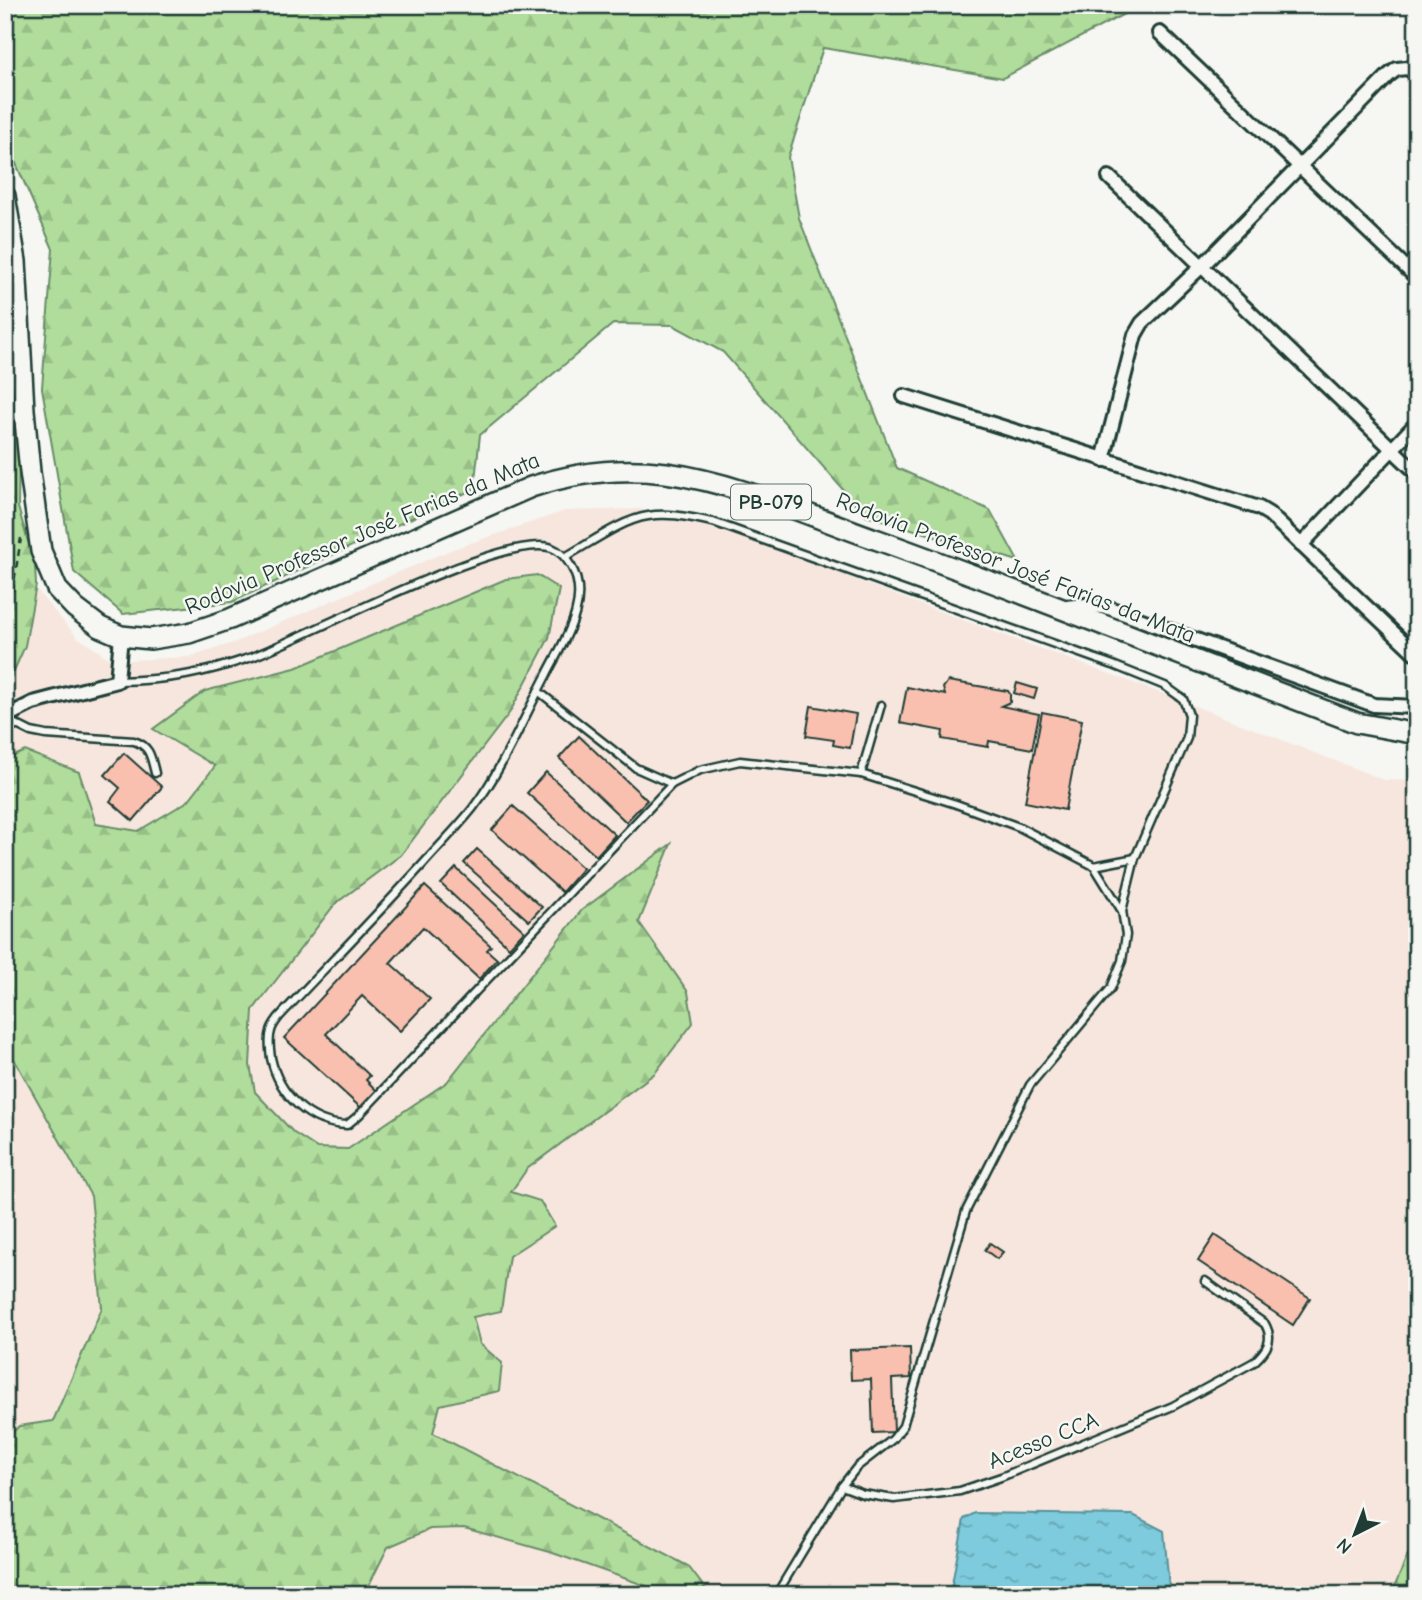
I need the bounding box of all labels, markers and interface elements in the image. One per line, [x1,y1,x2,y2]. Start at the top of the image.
street label: Rodovia Professor José Farias da Mata [181,446,544,621]
road number: PB-079 [731,484,811,520]
street label: Rodovia Professor José Farias da Mata [832,486,1199,649]
street label: Acesso CCA [984,1406,1102,1475]
north arrow [1320,1498,1390,1568]
text: N [1332,1534,1356,1558]

